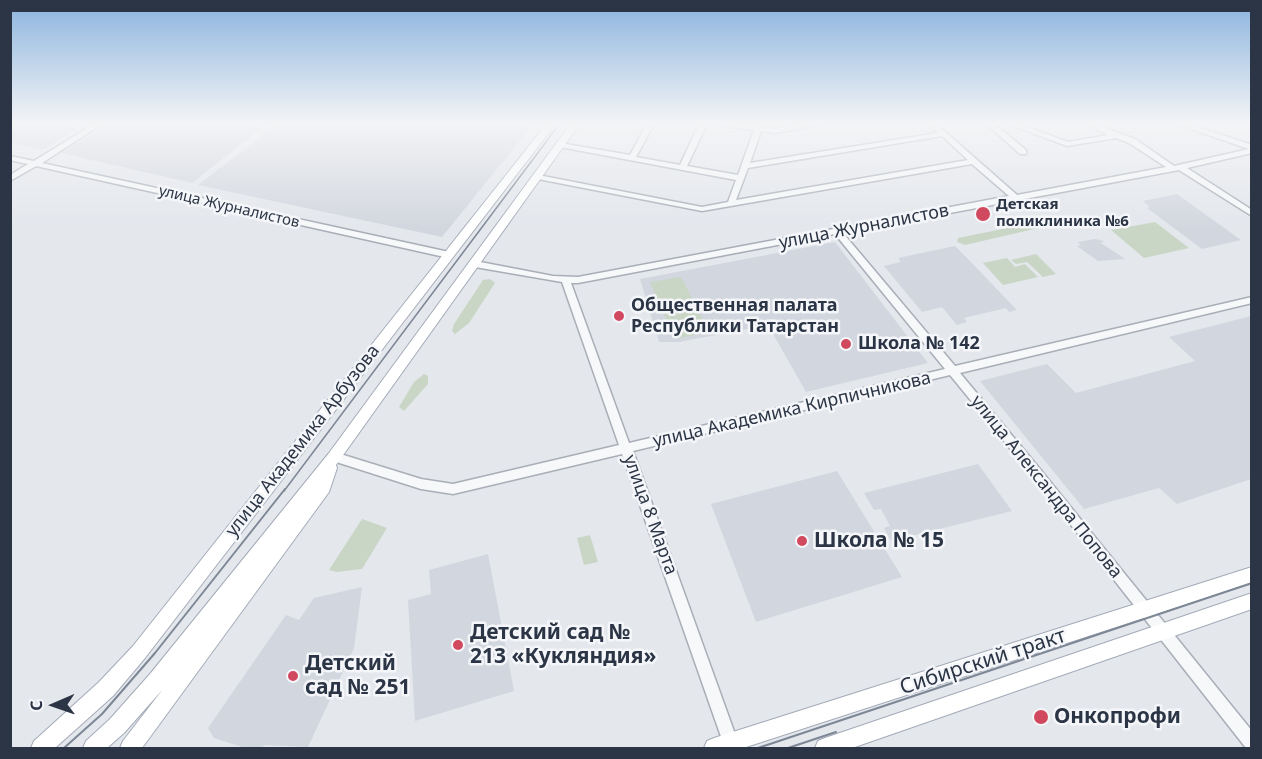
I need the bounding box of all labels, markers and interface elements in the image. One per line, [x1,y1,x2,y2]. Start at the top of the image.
street label: улица Журналистов [157,182,301,232]
place label: Детская поликлиника №6 [996,196,1129,231]
street label: улица Журналистов [777,200,951,254]
marker: Детская поликлиника №6 [974,205,992,223]
place label: Общественная палата Республики Татарстан [631,295,839,338]
marker: Общественная палата Республики Татарстан [612,309,626,323]
place label: Школа № 142 [858,333,980,355]
marker: Школа № 142 [839,337,853,351]
street label: улица Академика Арбузова [221,341,385,541]
street label: улица Академика Кирпичникова [651,367,933,453]
street label: улица Александра Попова [966,391,1126,583]
street label: улица 8 Марта [618,452,682,578]
place label: Школа № 15 [814,528,944,554]
marker: Школа № 15 [795,534,809,548]
place label: Детский сад № 213 «Кукляндия» [470,620,656,670]
street label: Сибирский тракт [897,623,1069,701]
marker: Детский сад № 213 «Кукляндия» [451,638,465,652]
place label: Детский сад № 251 [305,651,410,701]
marker: Детский сад № 251 [286,669,300,683]
north arrow [24,675,84,735]
text: С [25,700,47,711]
place label: Онкопрофи [1054,704,1181,730]
marker: Онкопрофи [1032,708,1050,726]

